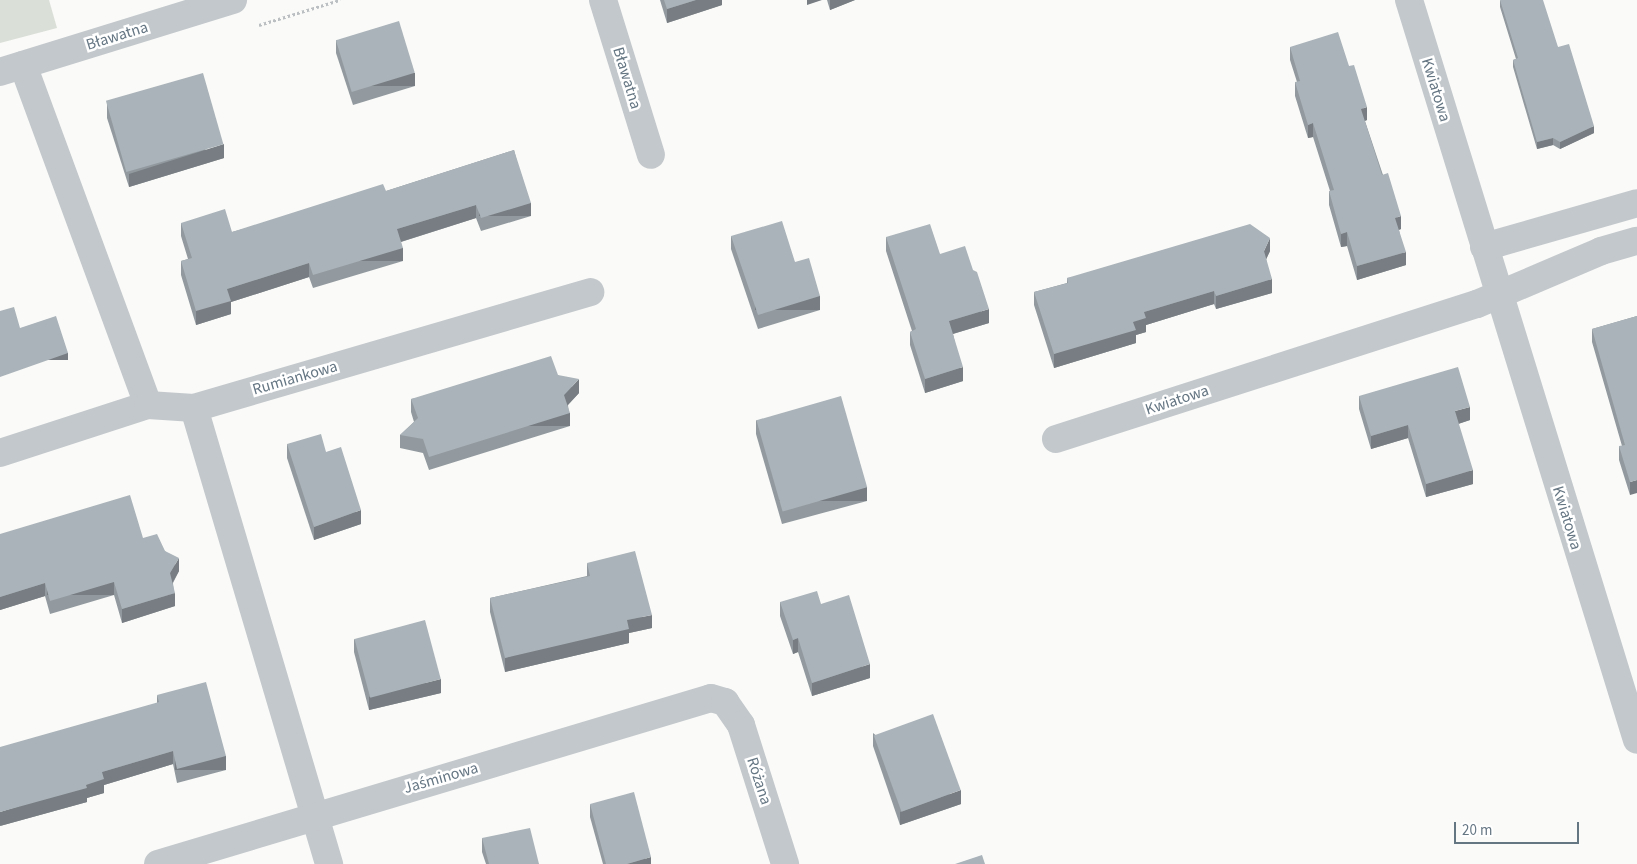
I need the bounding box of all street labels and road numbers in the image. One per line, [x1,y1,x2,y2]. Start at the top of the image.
street label: Bławatna [84,18,150,54]
street label: Bławatna [609,45,645,111]
street label: Kwiatowa [1417,56,1455,124]
street label: Rumiankowa [250,357,340,399]
street label: Kwiatowa [1143,381,1211,419]
street label: Kwiatowa [1548,484,1586,552]
street label: Różana [742,755,776,807]
street label: Jaśminowa [402,758,480,798]

